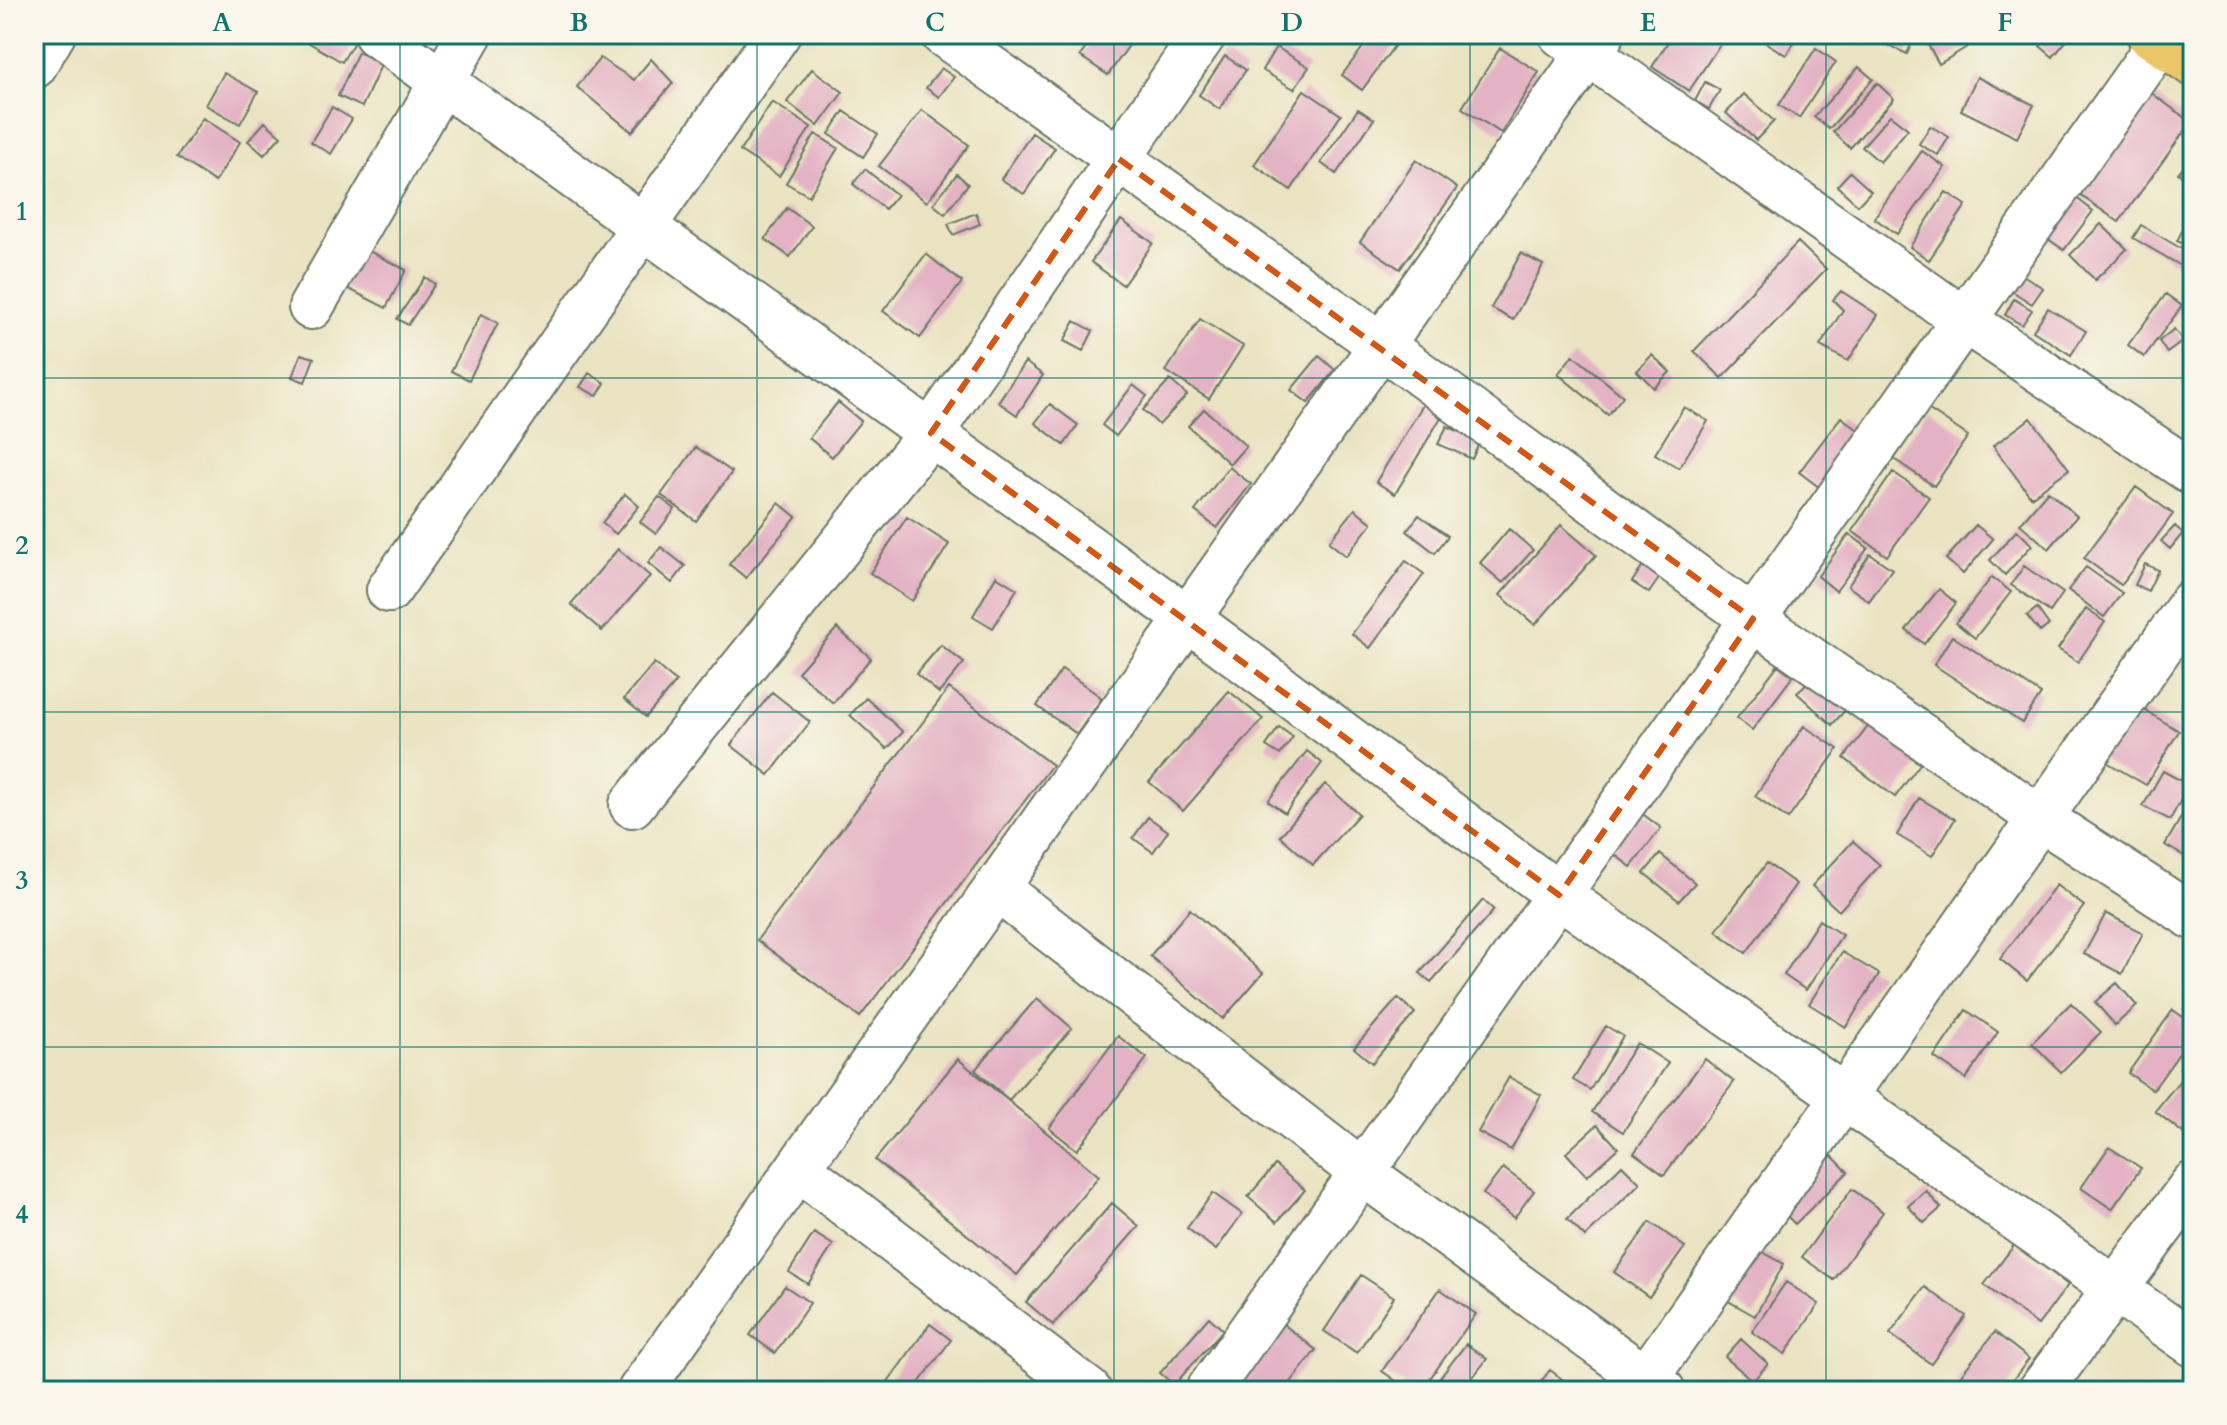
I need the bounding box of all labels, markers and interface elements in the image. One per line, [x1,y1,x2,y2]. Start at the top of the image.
text: A [212,5,232,40]
text: B [570,5,588,40]
text: C [925,5,945,40]
text: D [1281,5,1303,40]
text: E [1640,5,1656,40]
text: F [1997,5,2013,40]
text: 1 [15,194,29,229]
text: 2 [15,528,29,563]
text: 3 [15,863,29,898]
text: 4 [15,1197,29,1232]

